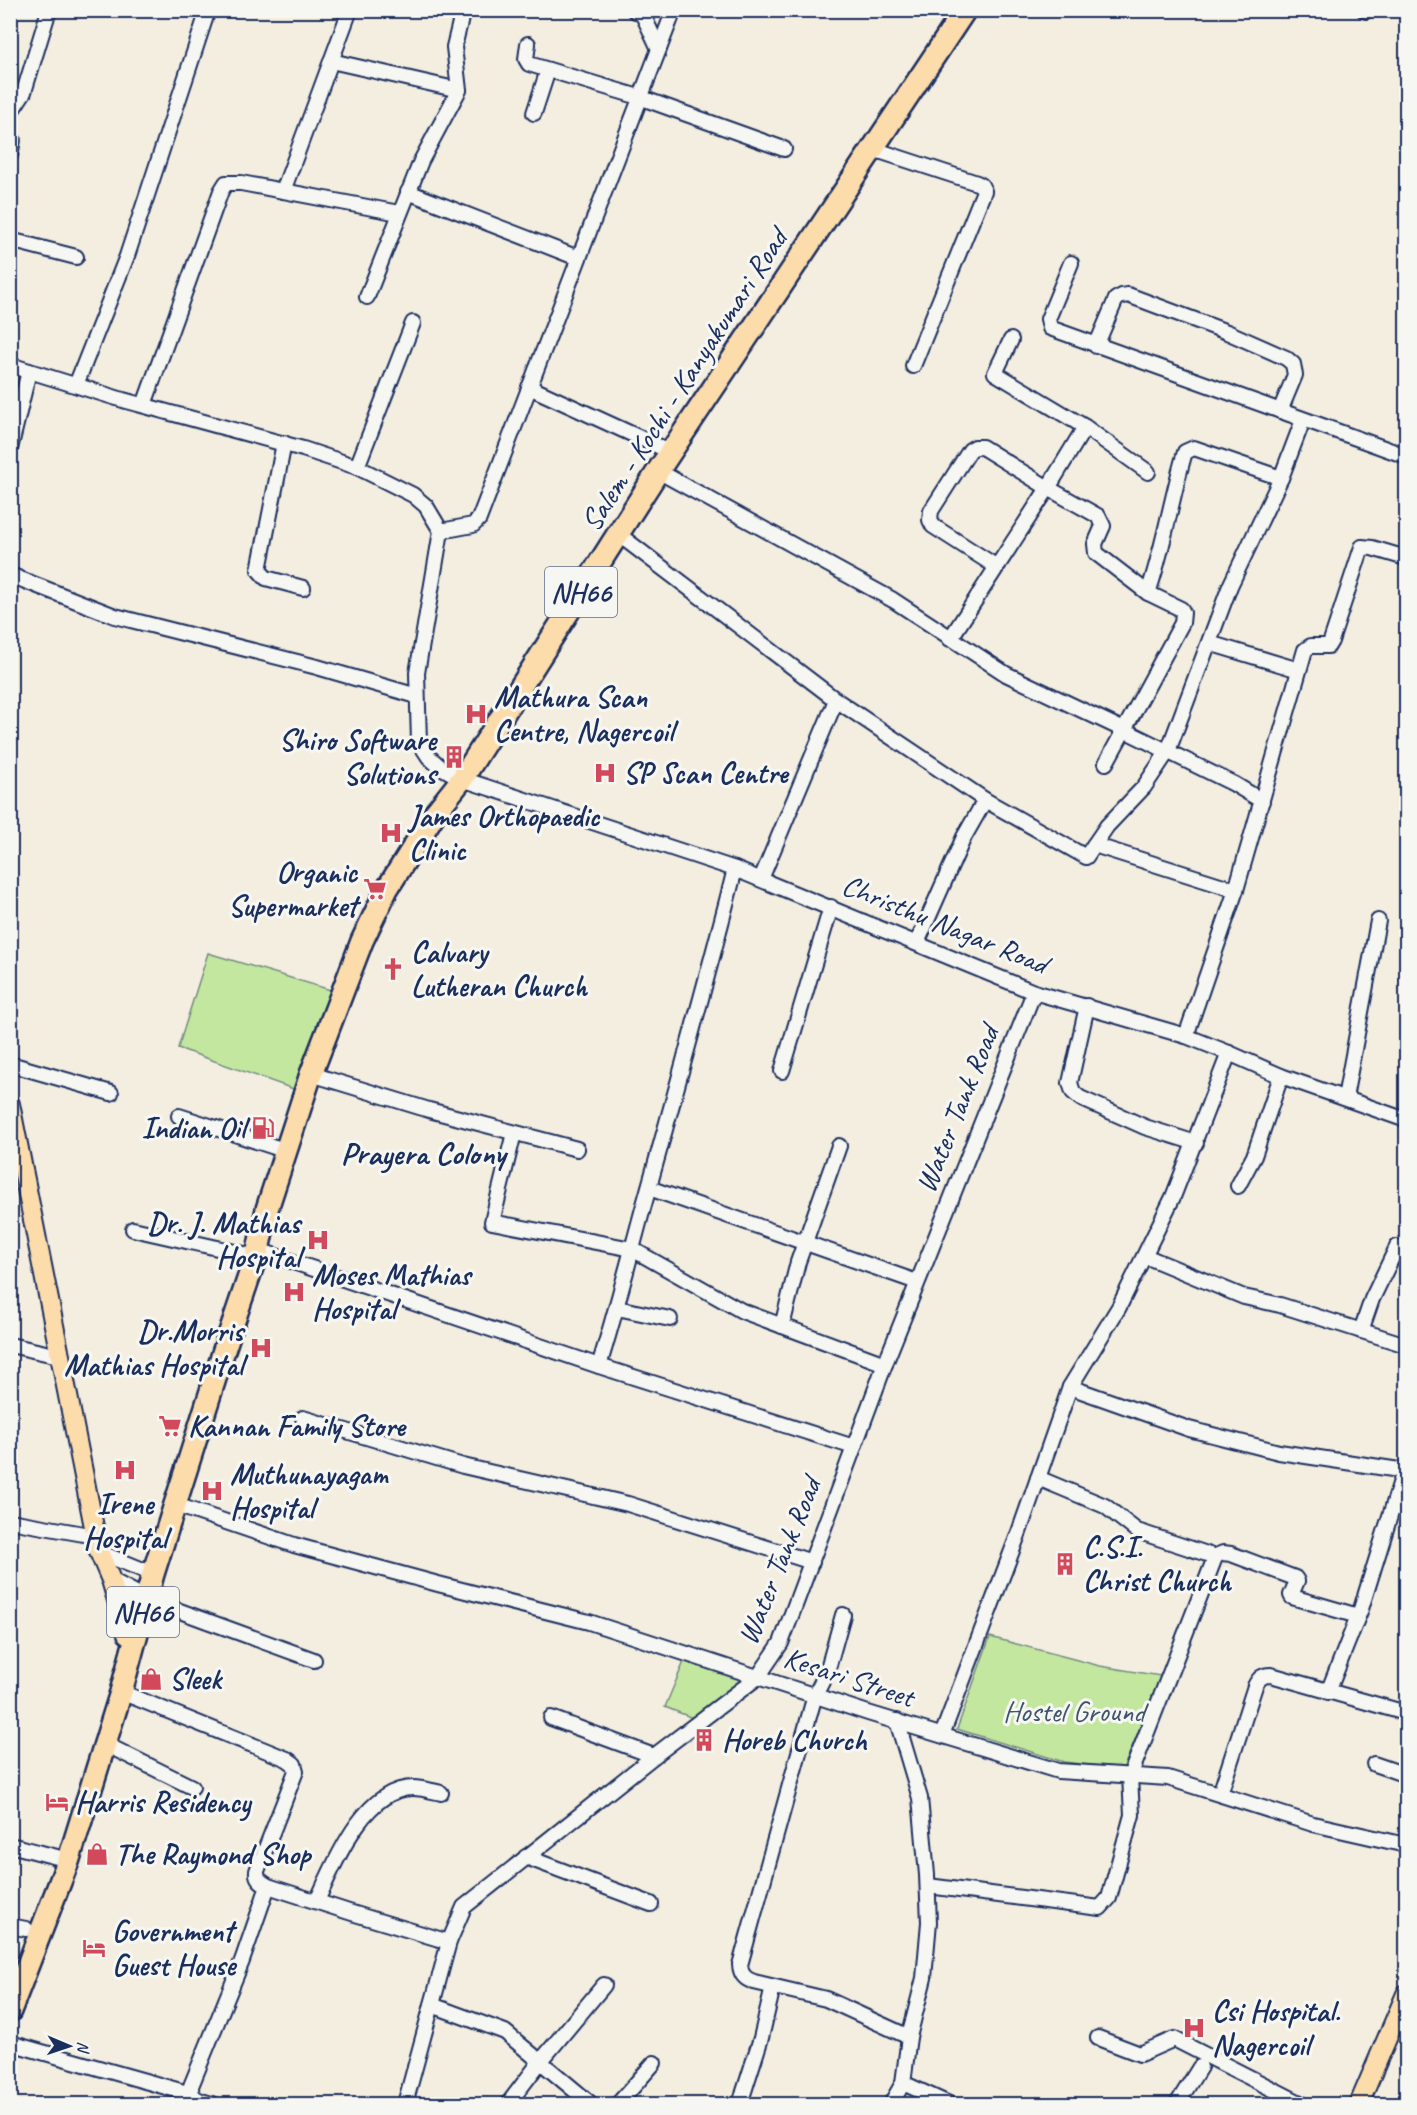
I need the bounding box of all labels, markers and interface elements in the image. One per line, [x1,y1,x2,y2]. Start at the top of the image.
street label: Salem - Kochi - Kanyakumari Road [572,218,798,538]
road number: NH66 [545,567,617,617]
place label: Mathura Scan Centre, Nagercoil [494,678,679,750]
hospital icon: Mathura Scan Centre, Nagercoil [463,701,489,727]
place label: Shiro Software Solutions [279,721,439,793]
building icon: Shiro Software Solutions [441,744,467,770]
place label: SP Scan Centre [623,754,789,792]
hospital icon: SP Scan Centre [592,760,618,786]
place label: James Orthopaedic Clinic [407,797,601,869]
hospital icon: James Orthopaedic Clinic [378,820,404,846]
place label: Organic Supermarket [228,853,362,925]
street label: Christhu Nagar Road [837,865,1057,984]
supermarket icon: Organic Supermarket [362,876,388,902]
place label: Calvary Lutheran Church [411,933,588,1005]
church icon: Calvary Lutheran Church [380,956,406,982]
street label: Water Tank Road [906,1016,1009,1198]
place label: Indian Oil [142,1109,251,1147]
fuel station icon: Indian Oil [250,1115,276,1141]
district label: Prayera Colony [341,1133,508,1174]
place label: Dr. J. Mathias Hospital [147,1204,306,1276]
hospital icon: Dr. J. Mathias Hospital [305,1227,331,1253]
place label: Moses Mathias Hospital [312,1256,474,1328]
hospital icon: Moses Mathias Hospital [281,1279,307,1305]
place label: Dr.Morris Mathias Hospital [64,1312,249,1384]
hospital icon: Dr.Morris Mathias Hospital [248,1335,274,1361]
place label: Kannan Family Store [188,1407,407,1445]
supermarket icon: Kannan Family Store [157,1413,183,1439]
place label: Muthunayagam Hospital [230,1455,389,1527]
hospital icon: Irene Hospital [112,1457,138,1483]
street label: Water Tank Road [728,1468,831,1650]
hospital icon: Muthunayagam Hospital [199,1478,225,1504]
place label: Irene Hospital [83,1485,172,1557]
place label: C.S.I. Christ Church [1083,1528,1232,1600]
building icon: C.S.I. Christ Church [1052,1551,1078,1577]
road number: NH66 [107,1587,179,1637]
street label: Kesari Street [779,1638,922,1717]
place label: Sleek [169,1660,224,1698]
shop icon: Sleek [138,1666,164,1692]
park label: Hostel Ground [1003,1692,1149,1730]
place label: Horeb Church [722,1721,868,1759]
building icon: Horeb Church [691,1727,717,1753]
place label: Harris Residency [75,1783,253,1822]
hotel icon: Harris Residency [44,1789,70,1815]
place label: The Raymond Shop [115,1835,313,1874]
shop icon: The Raymond Shop [84,1841,110,1867]
place label: Government Guest House [112,1912,238,1984]
hotel icon: Government Guest House [81,1935,107,1961]
place label: Csi Hospital. Nagercoil [1212,1992,1341,2064]
hospital icon: Csi Hospital. Nagercoil [1181,2015,1207,2041]
north arrow [39,2016,99,2076]
text: N [73,2041,93,2055]

